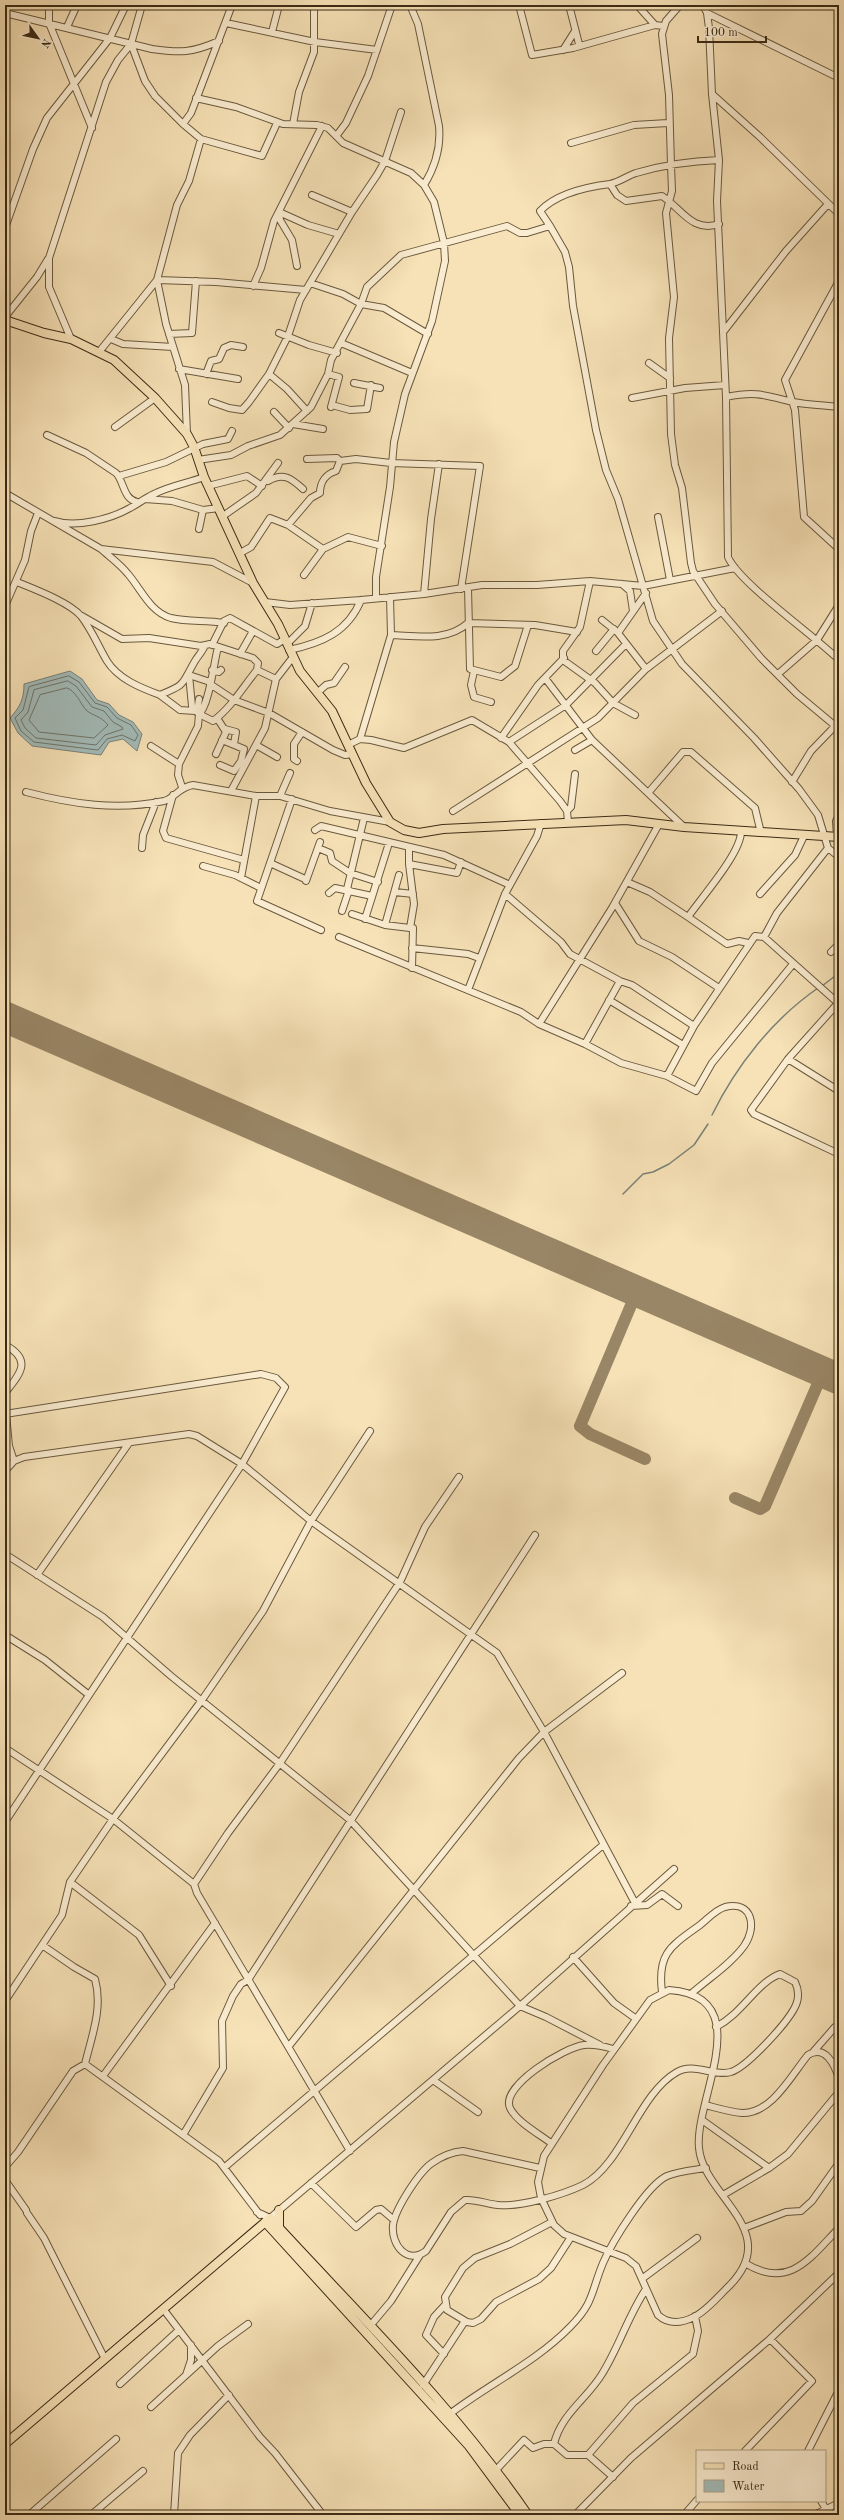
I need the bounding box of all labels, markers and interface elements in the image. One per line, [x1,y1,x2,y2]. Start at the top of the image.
north arrow [18,18,58,58]
scale bar [698,18,766,44]
text: 100 m [704,27,738,39]
text: N [38,36,52,50]
legend [696,2450,826,2502]
text: Road [732,2461,759,2473]
text: Water [732,2481,765,2493]

